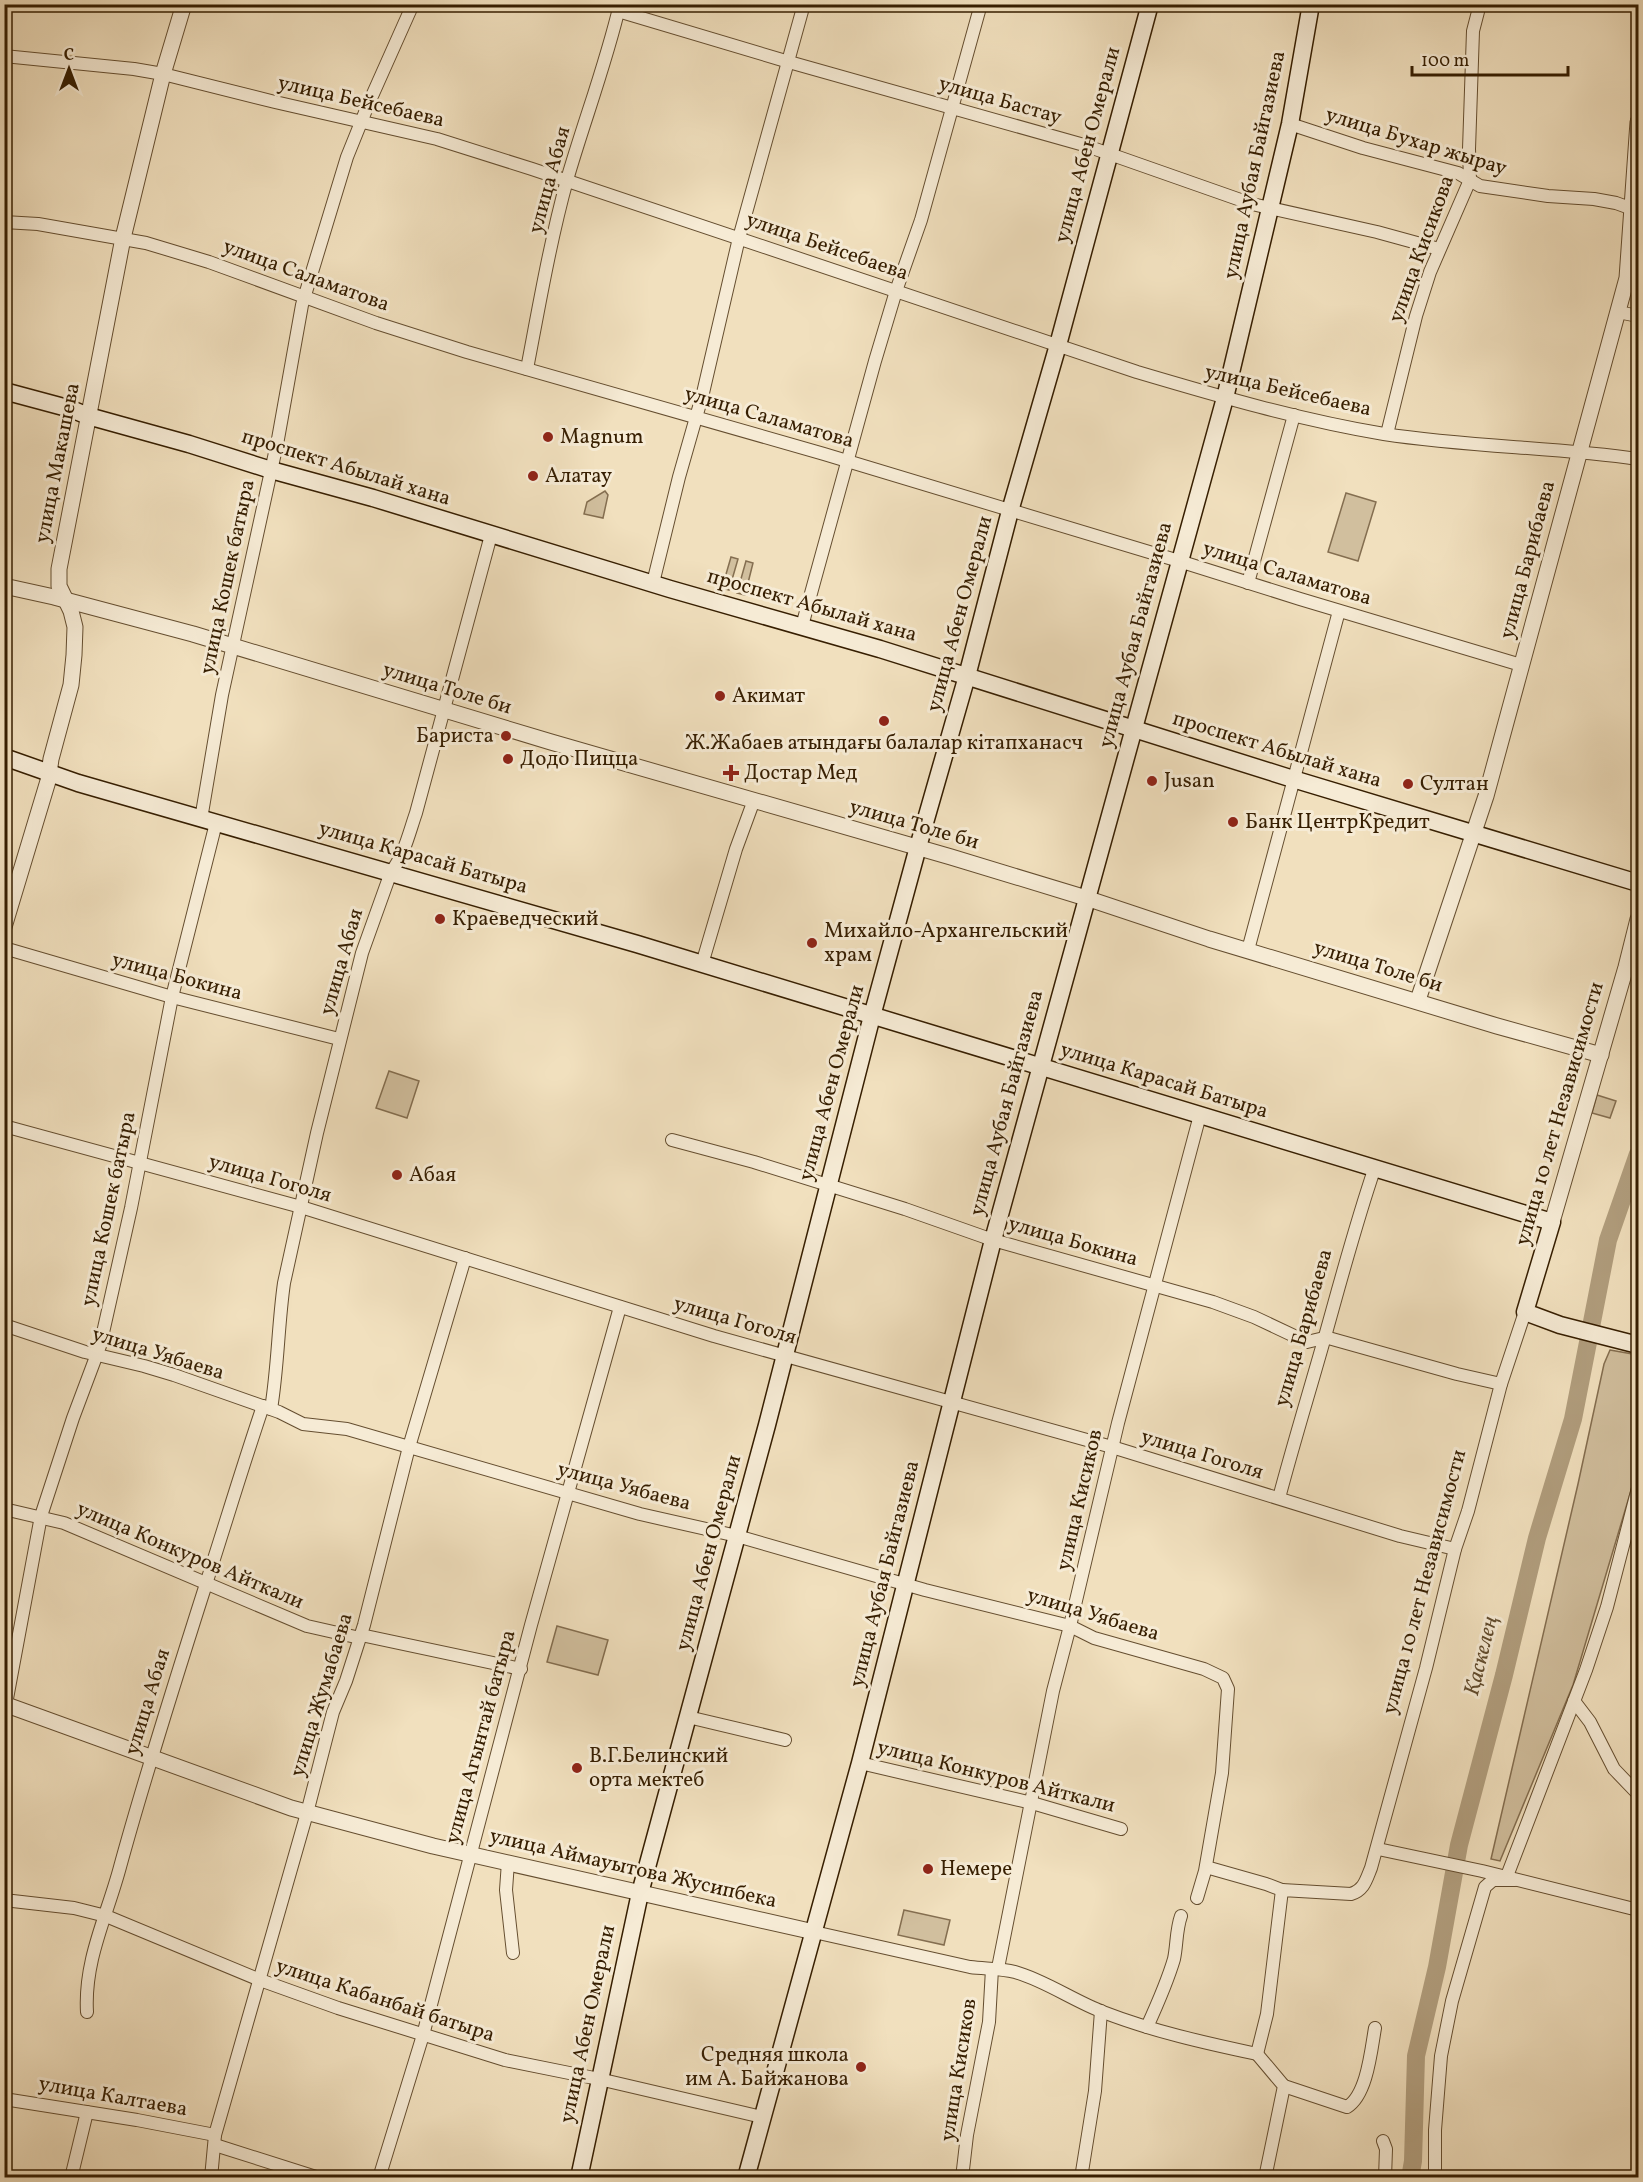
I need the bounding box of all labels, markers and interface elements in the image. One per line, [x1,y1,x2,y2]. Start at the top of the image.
north arrow [39,39,99,99]
scale bar [1412,39,1568,77]
street label: улица Абен Омерали [1048,44,1128,246]
text: С [64,45,74,67]
street label: улица Аубая Байгазиева [1217,48,1293,282]
text: 100 m [1421,49,1470,74]
street label: улица Бейсебаева [275,69,447,135]
street label: улица Бастау [935,70,1066,133]
street label: улица Бухар жырау [1322,101,1511,184]
street label: улица Абая [522,123,578,237]
street label: улица Кисикова [1382,171,1462,327]
street label: улица Бейсебаева [742,206,912,288]
street label: улица Саламатова [219,232,393,320]
street label: улица Бейсебаева [1202,358,1374,424]
street label: улица Макашева [28,380,88,546]
street label: улица Саламатова [681,380,857,456]
street label: проспект Абылай хана [238,422,454,514]
place label: Magnum [560,423,644,452]
marker: Magnum [541,430,555,444]
place label: Алатау [545,462,613,491]
marker: Алатау [526,469,540,483]
street label: улица Кошек батыра [193,477,263,677]
street label: улица Барибаева [1493,478,1563,642]
street label: улица Абен Омерали [920,513,1000,715]
street label: улица Аубая Байгазиева [1092,519,1180,751]
street label: улица Саламатова [1199,534,1375,614]
street label: проспект Абылай хана [704,562,920,650]
street label: улица Толе би [379,656,515,722]
place label: Акимат [732,682,806,711]
marker: Акимат [713,689,727,703]
street label: проспект Абылай хана [1169,704,1385,796]
marker: Ж.Жабаев атындағы балалар кітапханасч [877,714,891,728]
place label: Бариста [416,722,494,751]
marker: Бариста [499,729,513,743]
place label: Ж.Жабаев атындағы балалар кітапханасч [685,729,1083,758]
place label: Додо Пицца [520,745,639,774]
marker: Додо Пицца [501,752,515,766]
place label: Достар Мед [744,759,858,788]
marker: Достар Мед [722,764,740,782]
place label: Jusan [1164,767,1215,796]
place label: Султан [1420,770,1489,799]
marker: Jusan [1145,774,1159,788]
marker: Султан [1401,777,1415,791]
street label: улица Толе би [846,793,982,857]
place label: Банк ЦентрКредит [1245,808,1430,837]
street label: улица Карасай Батыра [315,814,531,902]
marker: Банк ЦентрКредит [1226,815,1240,829]
street label: улица Абая [313,905,371,1019]
place label: Краеведческий [452,905,599,934]
marker: Краеведческий [433,912,447,926]
place label: Михайло-Архангельский храм [824,917,1068,970]
street label: улица Толе би [1310,934,1446,1000]
marker: Михайло-Архангельский храм [805,936,819,950]
street label: улица Бокина [109,946,245,1008]
street label: улица 10 лет Независимости [1508,979,1612,1249]
street label: улица Абен Омерали [792,982,872,1184]
street label: улица Аубая Байгазиева [963,987,1051,1219]
street label: улица Карасай Батыра [1056,1036,1272,1126]
street label: улица Кошек батыра [74,1109,144,1309]
street label: улица Гоголя [205,1148,335,1210]
place label: Абая [409,1161,456,1190]
marker: Абая [390,1168,404,1182]
street label: улица Бокина [1005,1210,1141,1274]
street label: улица Барибаева [1268,1246,1340,1410]
street label: улица Гоголя [670,1290,800,1352]
street label: улица Уябаева [88,1320,228,1388]
street label: улица Гоголя [1137,1423,1267,1487]
street label: улица Кисиков [1050,1426,1110,1574]
street label: улица 10 лет Независимости [1376,1446,1474,1718]
street label: улица Абен Омерали [669,1452,749,1654]
street label: улица Уябаева [554,1455,694,1519]
street label: улица Аубая Байгазиева [843,1457,927,1691]
street label: улица Конкуров Айткали [72,1495,308,1617]
street label: улица Уябаева [1023,1581,1163,1649]
street label: улица Жумабаева [283,1609,361,1781]
water label: Қаскелең [1457,1613,1507,1699]
street label: улица Агынтай батыра [438,1627,524,1847]
street label: улица Абая [118,1645,178,1759]
street label: улица Конкуров Айткали [874,1733,1118,1821]
place label: В.Г.Белинский орта мектеб [589,1742,728,1795]
marker: В.Г.Белинский орта мектеб [570,1761,584,1775]
street label: улица Аймауытова Жусипбека [486,1822,780,1916]
place label: Немере [940,1855,1012,1884]
marker: Немере [921,1862,935,1876]
street label: улица Абен Омерали [553,1922,623,2126]
street label: улица Кабанбай батыра [272,1952,498,2050]
street label: улица Кисиков [933,1996,985,2144]
place label: Средняя школа им А. Байжанова [685,2041,849,2094]
marker: Средняя школа им А. Байжанова [854,2060,868,2074]
street label: улица Калтаева [36,2070,190,2124]

